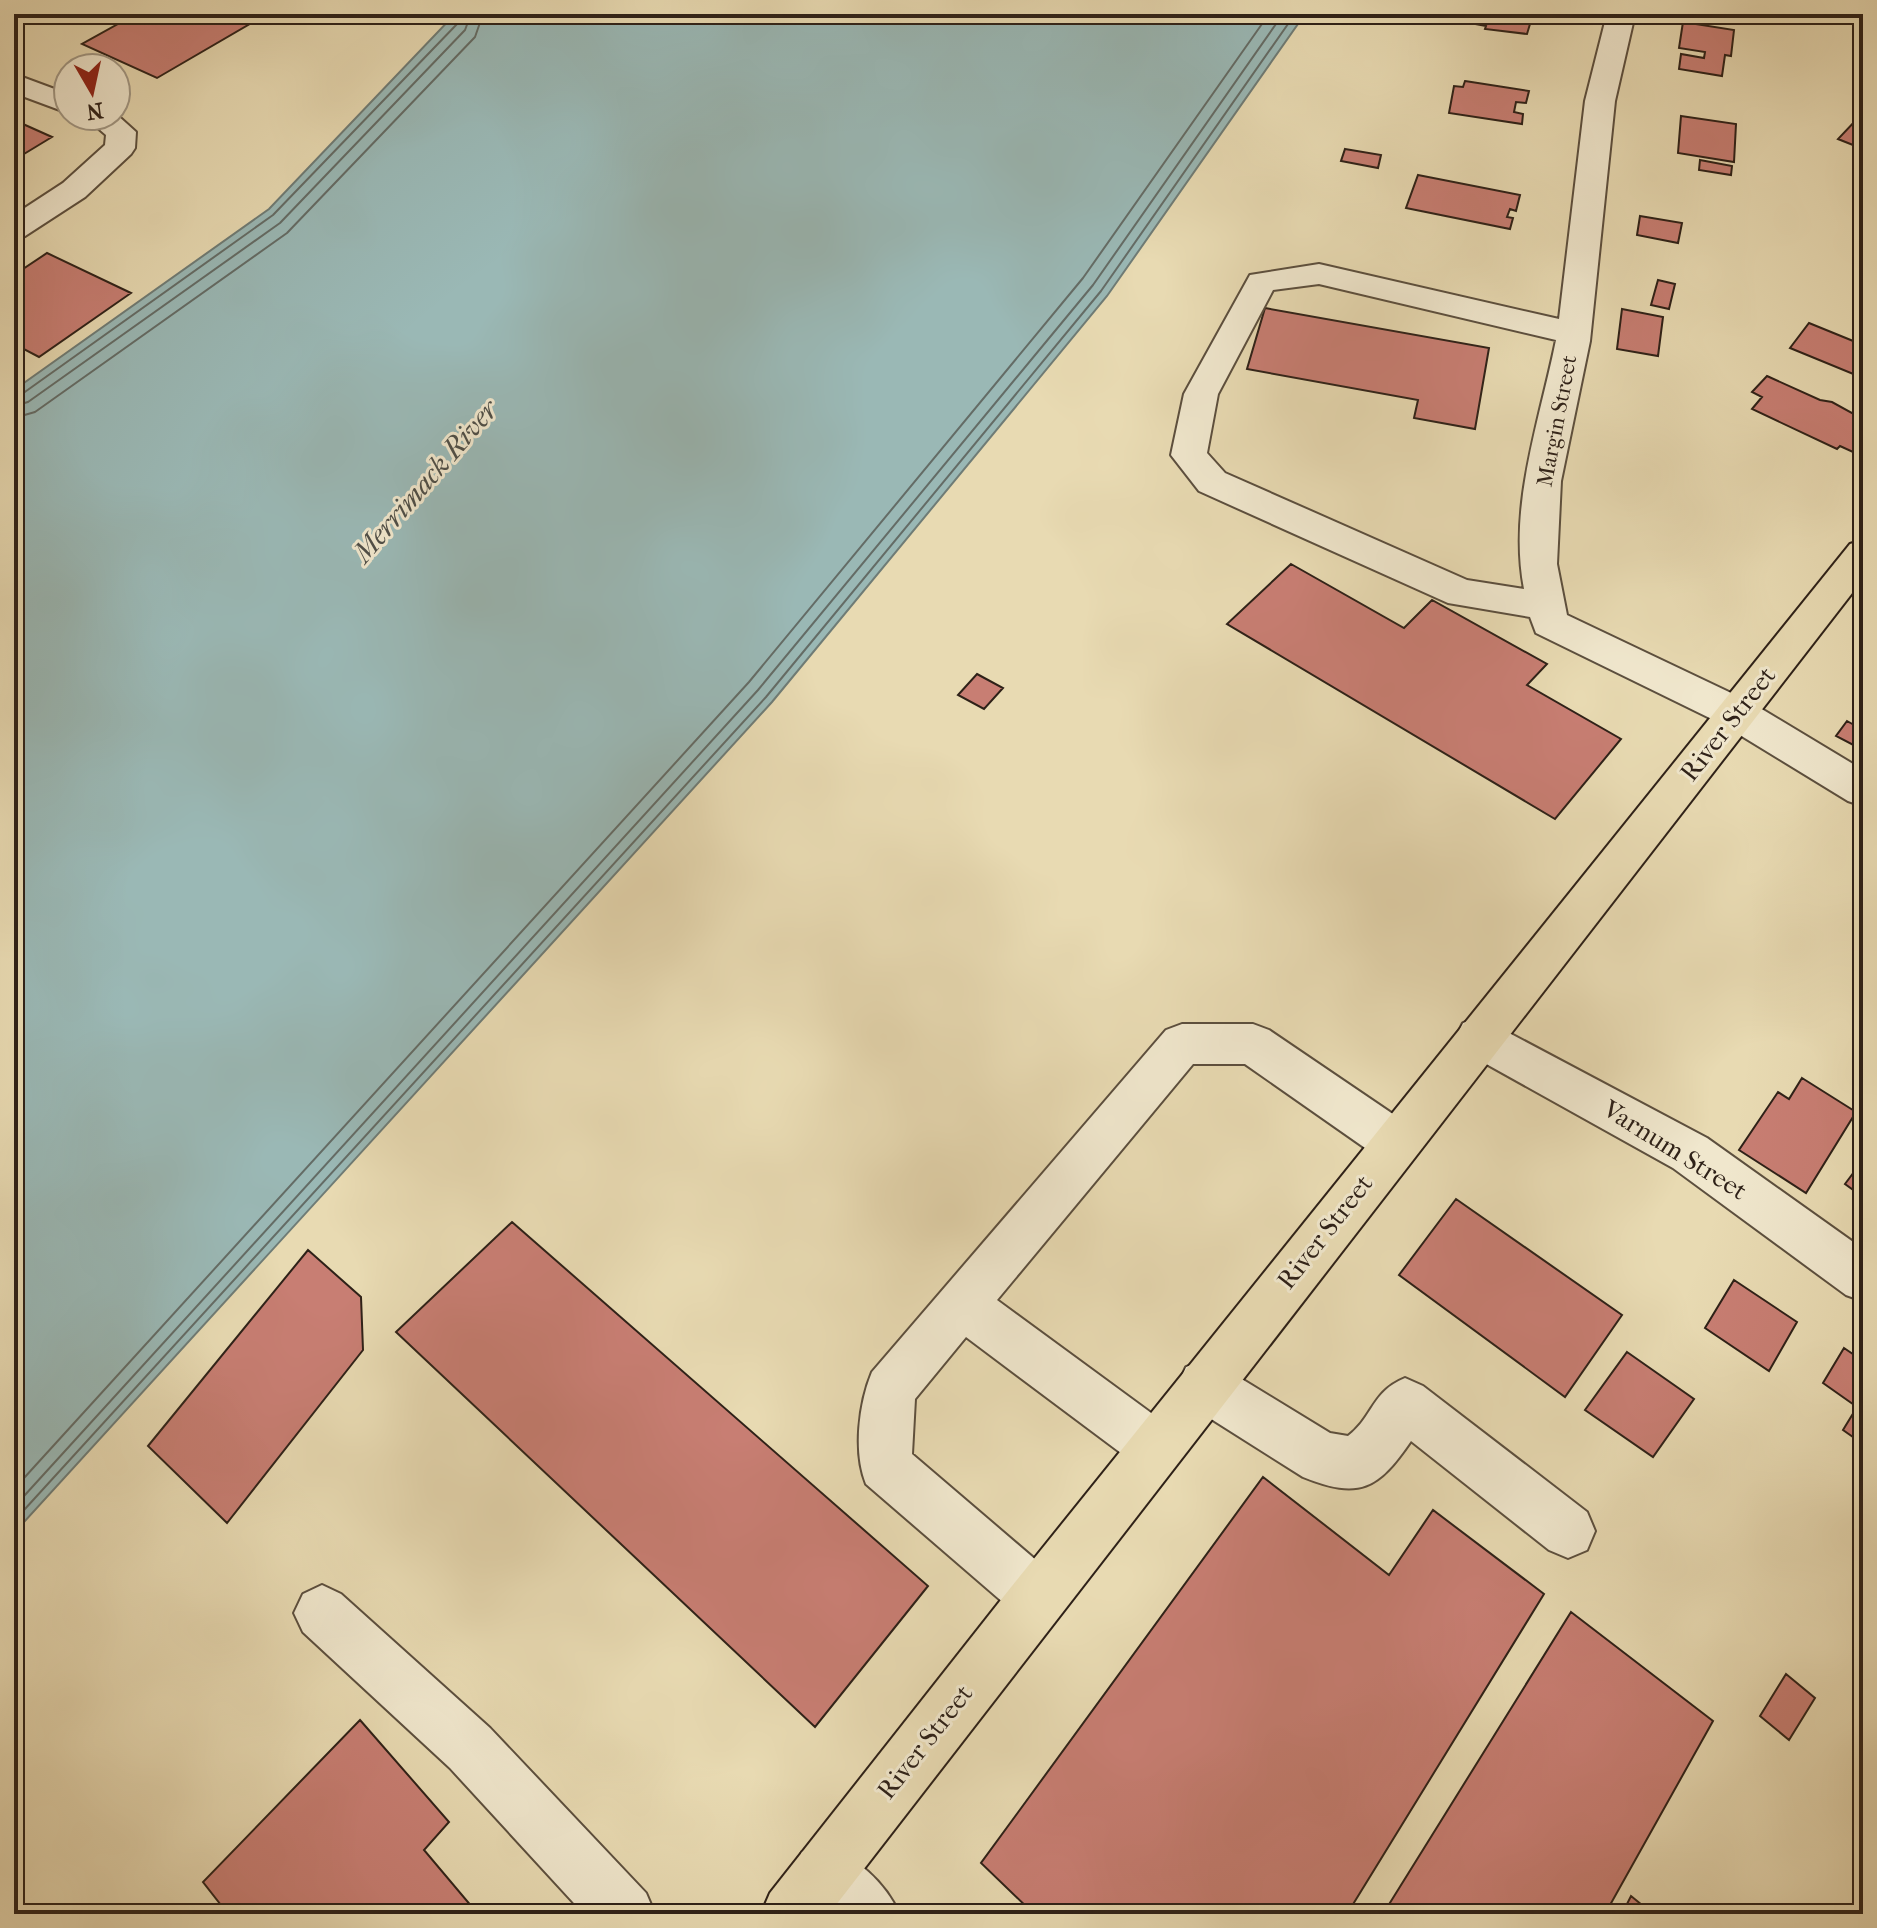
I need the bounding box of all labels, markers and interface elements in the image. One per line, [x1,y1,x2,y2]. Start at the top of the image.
north arrow [52,52,132,132]
text: N [84,97,105,125]
street label: Margin Street [1532,353,1583,489]
water label: Merrimack River [344,391,506,570]
street label: River Street [1674,660,1783,787]
street label: Varnum Street [1597,1093,1753,1207]
street label: River Street [1271,1168,1380,1295]
street label: River Street [871,1678,980,1805]

